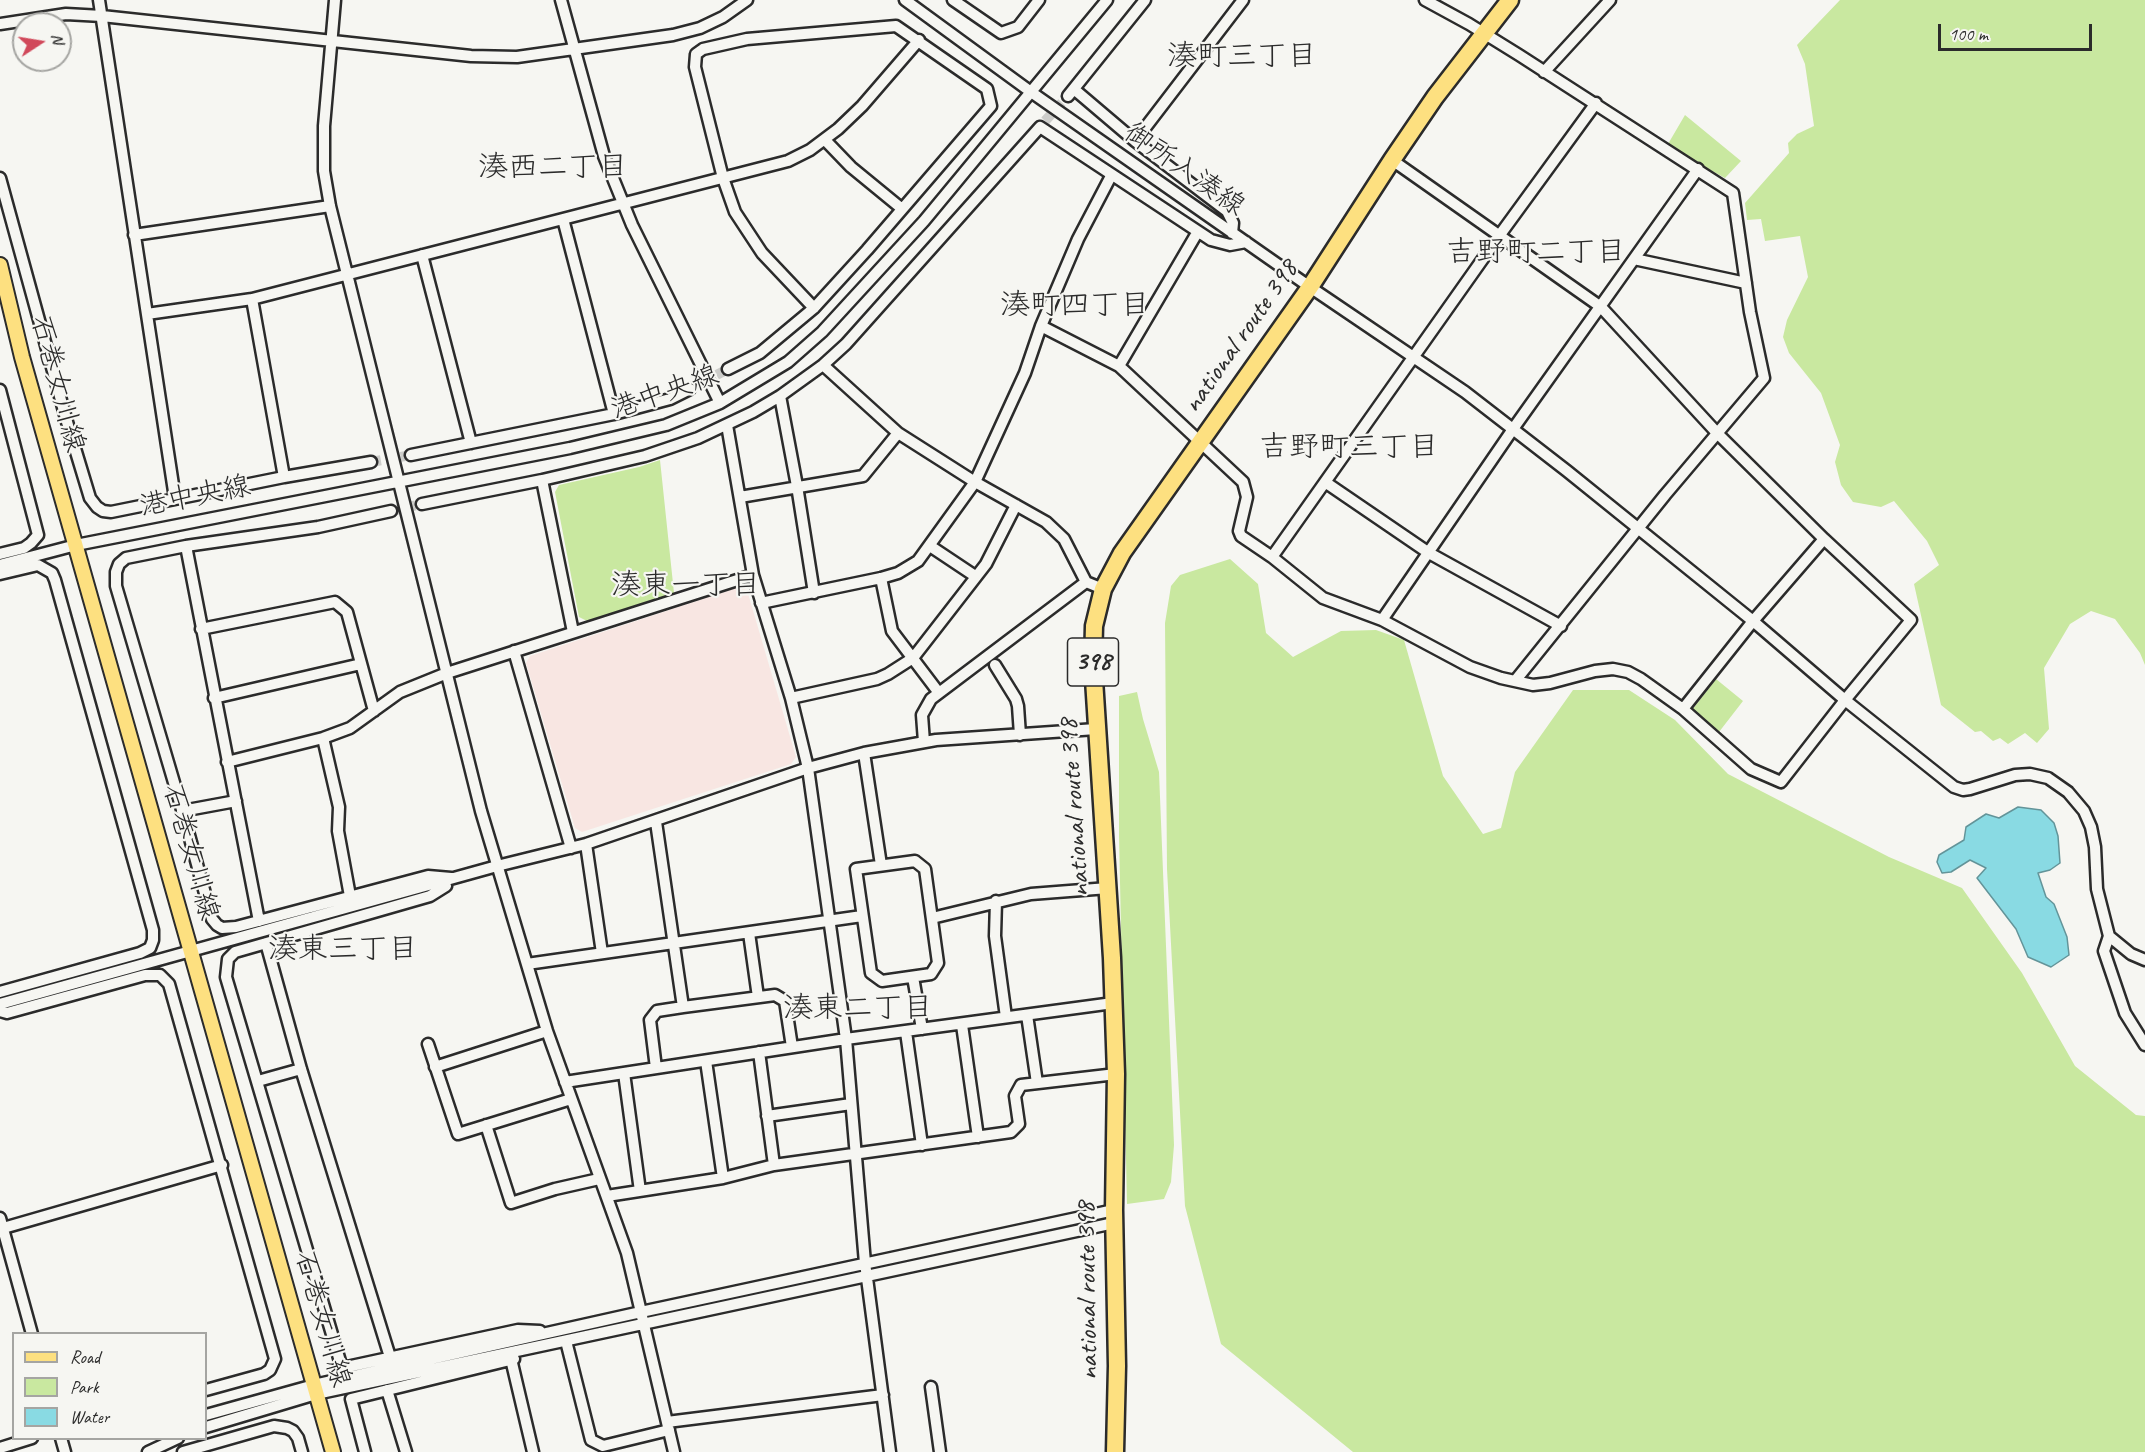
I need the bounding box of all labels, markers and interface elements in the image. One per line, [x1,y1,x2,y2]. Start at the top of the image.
north arrow [12,12,72,72]
scale bar [1941,12,2096,50]
text: 100 m [1949,23,1988,45]
text: N [47,32,68,46]
district label: 湊町三丁目 [1167,39,1317,75]
street label: 御所入湊線 [1117,116,1251,224]
district label: 湊西二丁目 [478,150,628,186]
district label: 吉野町二丁目 [1446,235,1626,271]
street label: national route 398 [1176,254,1306,420]
district label: 湊町四丁目 [1000,288,1150,324]
street label: 石巻女川線 [23,312,91,456]
street label: 港中央線 [607,359,723,427]
district label: 吉野町三丁目 [1259,430,1439,466]
street label: 港中央線 [137,470,253,524]
district label: 湊東一丁目 [611,568,761,604]
road number: 398 [1068,638,1118,686]
street label: national route 398 [1052,718,1098,898]
street label: 石巻女川線 [155,780,225,924]
district label: 湊東三丁目 [268,932,418,968]
district label: 湊東二丁目 [783,991,933,1027]
street label: national route 398 [1070,1201,1106,1381]
street label: 石巻女川線 [287,1247,357,1391]
legend [12,1332,207,1440]
text: Road [70,1346,100,1368]
text: Park [70,1376,99,1398]
text: Water [70,1406,109,1428]

